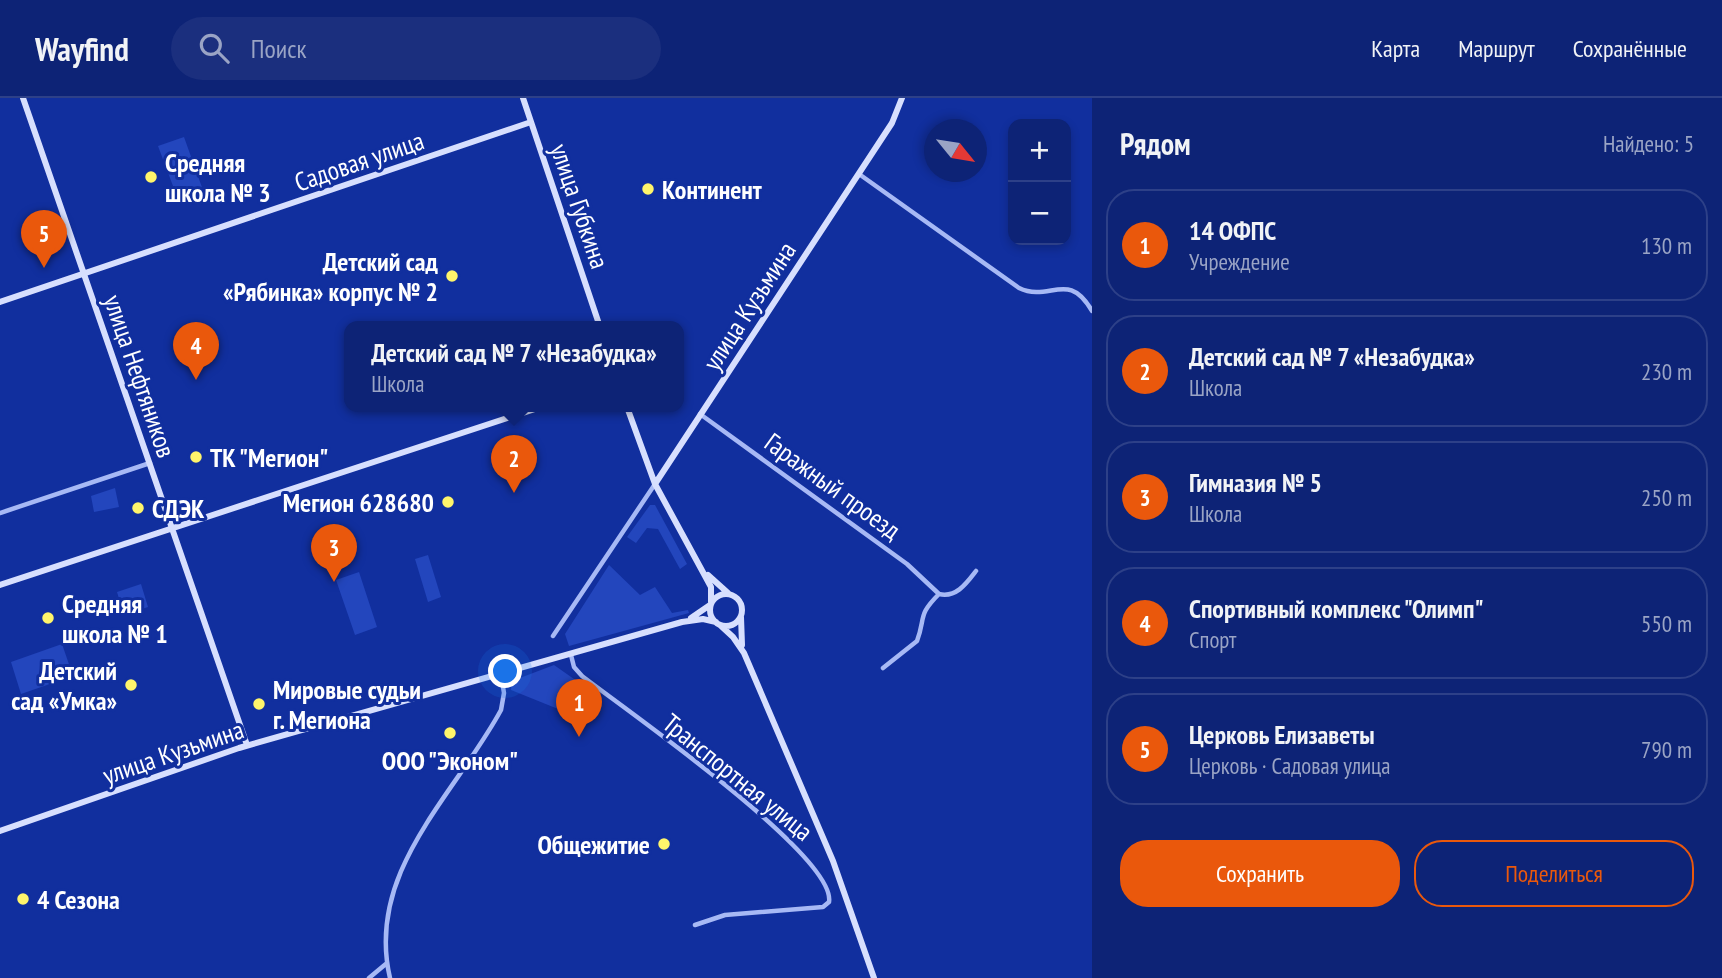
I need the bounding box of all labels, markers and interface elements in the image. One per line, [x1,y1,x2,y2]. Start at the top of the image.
search box [171,17,661,80]
text: Wayfind [35,27,129,70]
icon: search [195,29,233,67]
text: Поиск [251,32,306,65]
text: Карта [1371,33,1420,64]
text: Маршрут [1458,33,1535,64]
text: Сохранённые [1573,33,1687,64]
north arrow [924,119,987,182]
map controls [1008,119,1071,245]
button: + [1008,119,1071,182]
street label: Садовая улица [290,123,428,199]
text: Рядом [1120,124,1191,163]
text: Найдено: 5 [1603,129,1694,158]
street label: улица Губкина [543,139,617,273]
place label: Средняя школа № 3 [165,146,271,209]
marker: Средняя школа № 3 [143,169,159,185]
place label: Континент [662,173,762,206]
marker: Континент [640,181,656,197]
button: − [1008,182,1071,245]
pin: 5 [21,210,67,268]
text: 14 ОФПС [1189,214,1276,247]
text: 1 [1140,231,1151,260]
text: 130 m [1641,231,1692,260]
street label: улица Кузьмина [695,235,803,377]
place label: Детский сад «Рябинка» корпус № 2 [223,245,439,308]
text: Учреждение [1189,247,1290,276]
marker: Детский сад «Рябинка» корпус № 2 [444,268,460,284]
street label: улица Нефтяников [97,290,183,462]
popup [344,321,684,412]
pin: 4 [173,322,219,380]
text: Детский сад № 7 «Незабудка» [371,336,657,369]
text: Детский сад № 7 «Незабудка» [1189,340,1475,373]
text: 2 [1140,357,1151,386]
text: 230 m [1641,357,1692,386]
text: Школа [371,369,424,398]
text: Школа [1189,373,1242,402]
street label: Гаражный проезд [758,426,908,546]
pin: 2 [491,435,537,493]
place label: ТК "Мегион" [210,441,328,474]
marker: ТК "Мегион" [188,449,204,465]
text: Гимназия № 5 [1189,466,1322,499]
text: 3 [1140,483,1151,512]
text: 250 m [1641,483,1692,512]
place label: Мегион 628680 [283,486,434,519]
place label: СДЭК [152,492,205,525]
marker: Мегион 628680 [440,494,456,510]
text: Школа [1189,499,1242,528]
marker: СДЭК [130,500,146,516]
pin: 3 [311,524,357,582]
place label: Средняя школа № 1 [62,587,168,650]
text: Спортивный комплекс "Олимп" [1189,592,1484,625]
text: 4 [1140,609,1151,638]
text: 550 m [1641,609,1692,638]
marker: Средняя школа № 1 [40,610,56,626]
text: Спорт [1189,625,1236,654]
place label: Детский сад «Умка» [11,654,117,717]
your location [488,654,522,688]
place label: Мировые судьи г. Мегиона [273,673,421,736]
marker: Детский сад «Умка» [123,677,139,693]
pin: 1 [556,679,602,737]
marker: Мировые судьи г. Мегиона [251,696,267,712]
street label: Транспортная улица [656,706,820,848]
street label: улица Кузьмина [98,712,248,792]
text: Церковь Елизаветы [1189,718,1375,751]
marker: ООО "Эконом" [442,725,458,741]
text: 5 [1140,735,1151,764]
text: 790 m [1641,735,1692,764]
place label: ООО "Эконом" [382,744,518,777]
text: Церковь · Садовая улица [1189,751,1390,780]
place label: Общежитие [537,828,650,861]
marker: Общежитие [656,836,672,852]
button: Сохранить [1120,840,1400,907]
button: Поделиться [1414,840,1694,907]
place label: 4 Сезона [37,883,120,916]
marker: 4 Сезона [15,891,31,907]

